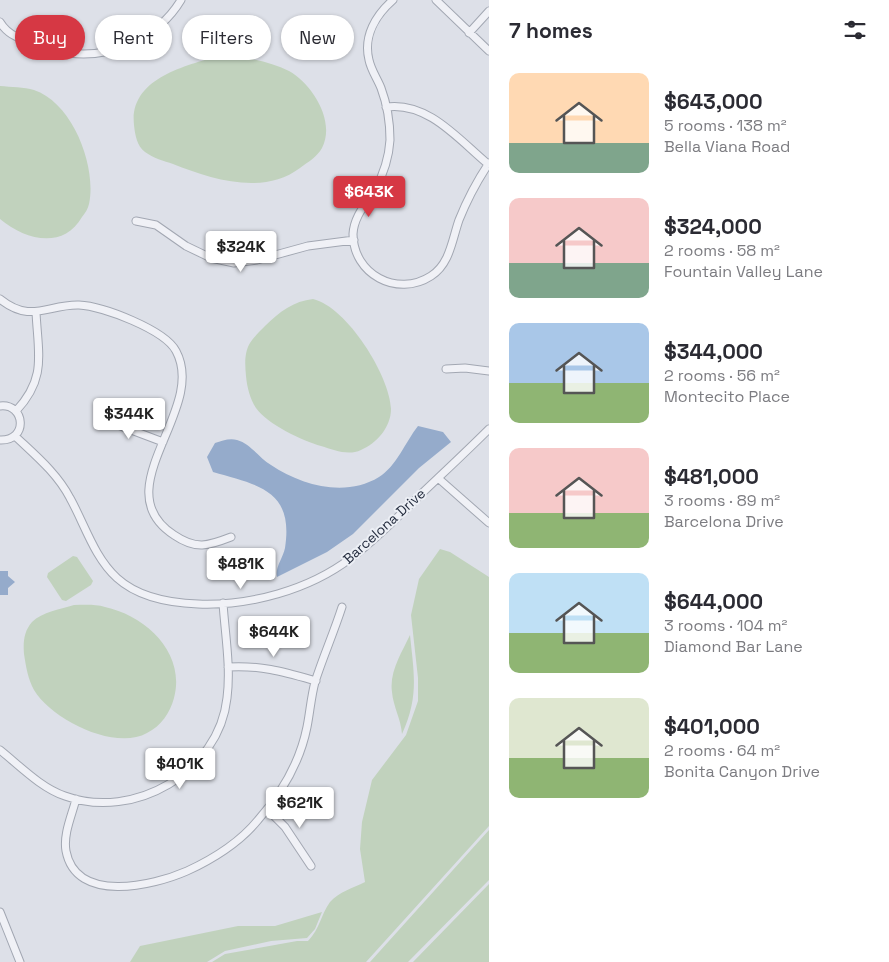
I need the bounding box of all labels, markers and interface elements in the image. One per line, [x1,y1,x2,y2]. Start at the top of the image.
chip: Buy [15,15,85,60]
chip: Rent [95,15,172,60]
chip: Filters [182,15,271,60]
chip: New [281,15,354,60]
icon: filters [841,16,869,44]
text: 7 homes [509,17,593,44]
text: $643,000 [664,88,763,115]
icon: home [549,93,609,153]
text: 5 rooms · 138 m² [664,115,787,136]
text: Bella Viana Road [664,136,790,157]
pin: $643K [334,176,404,218]
text: $643K [344,181,394,202]
text: $324,000 [664,213,762,240]
icon: home [549,218,609,278]
pin: $324K [206,230,276,273]
text: $324K [217,236,265,257]
text: 2 rooms · 58 m² [664,240,780,261]
text: Fountain Valley Lane [664,261,823,282]
text: $344,000 [664,338,763,365]
icon: home [549,343,609,403]
text: 2 rooms · 56 m² [664,365,780,386]
text: Montecito Place [664,386,790,407]
pin: $344K [94,398,164,440]
text: $344K [104,403,154,424]
text: $481,000 [664,463,759,490]
icon: home [549,468,609,528]
street label: Barcelona Drive [339,484,429,568]
text: 3 rooms · 89 m² [664,490,780,511]
text: Barcelona Drive [664,511,784,532]
pin: $481K [206,548,276,590]
text: $481K [218,553,264,574]
text: $644,000 [664,588,763,615]
icon: home [549,593,609,653]
text: 3 rooms · 104 m² [664,615,787,636]
pin: $644K [239,616,309,658]
text: $644K [249,621,299,642]
text: Diamond Bar Lane [664,636,803,657]
text: $401,000 [664,713,760,740]
icon: home [549,718,609,778]
text: 2 rooms · 64 m² [664,740,780,761]
pin: $401K [145,748,215,790]
text: $401K [156,753,204,774]
text: Bonita Canyon Drive [664,761,820,782]
pin: $621K [265,786,335,829]
text: $621K [277,792,323,813]

